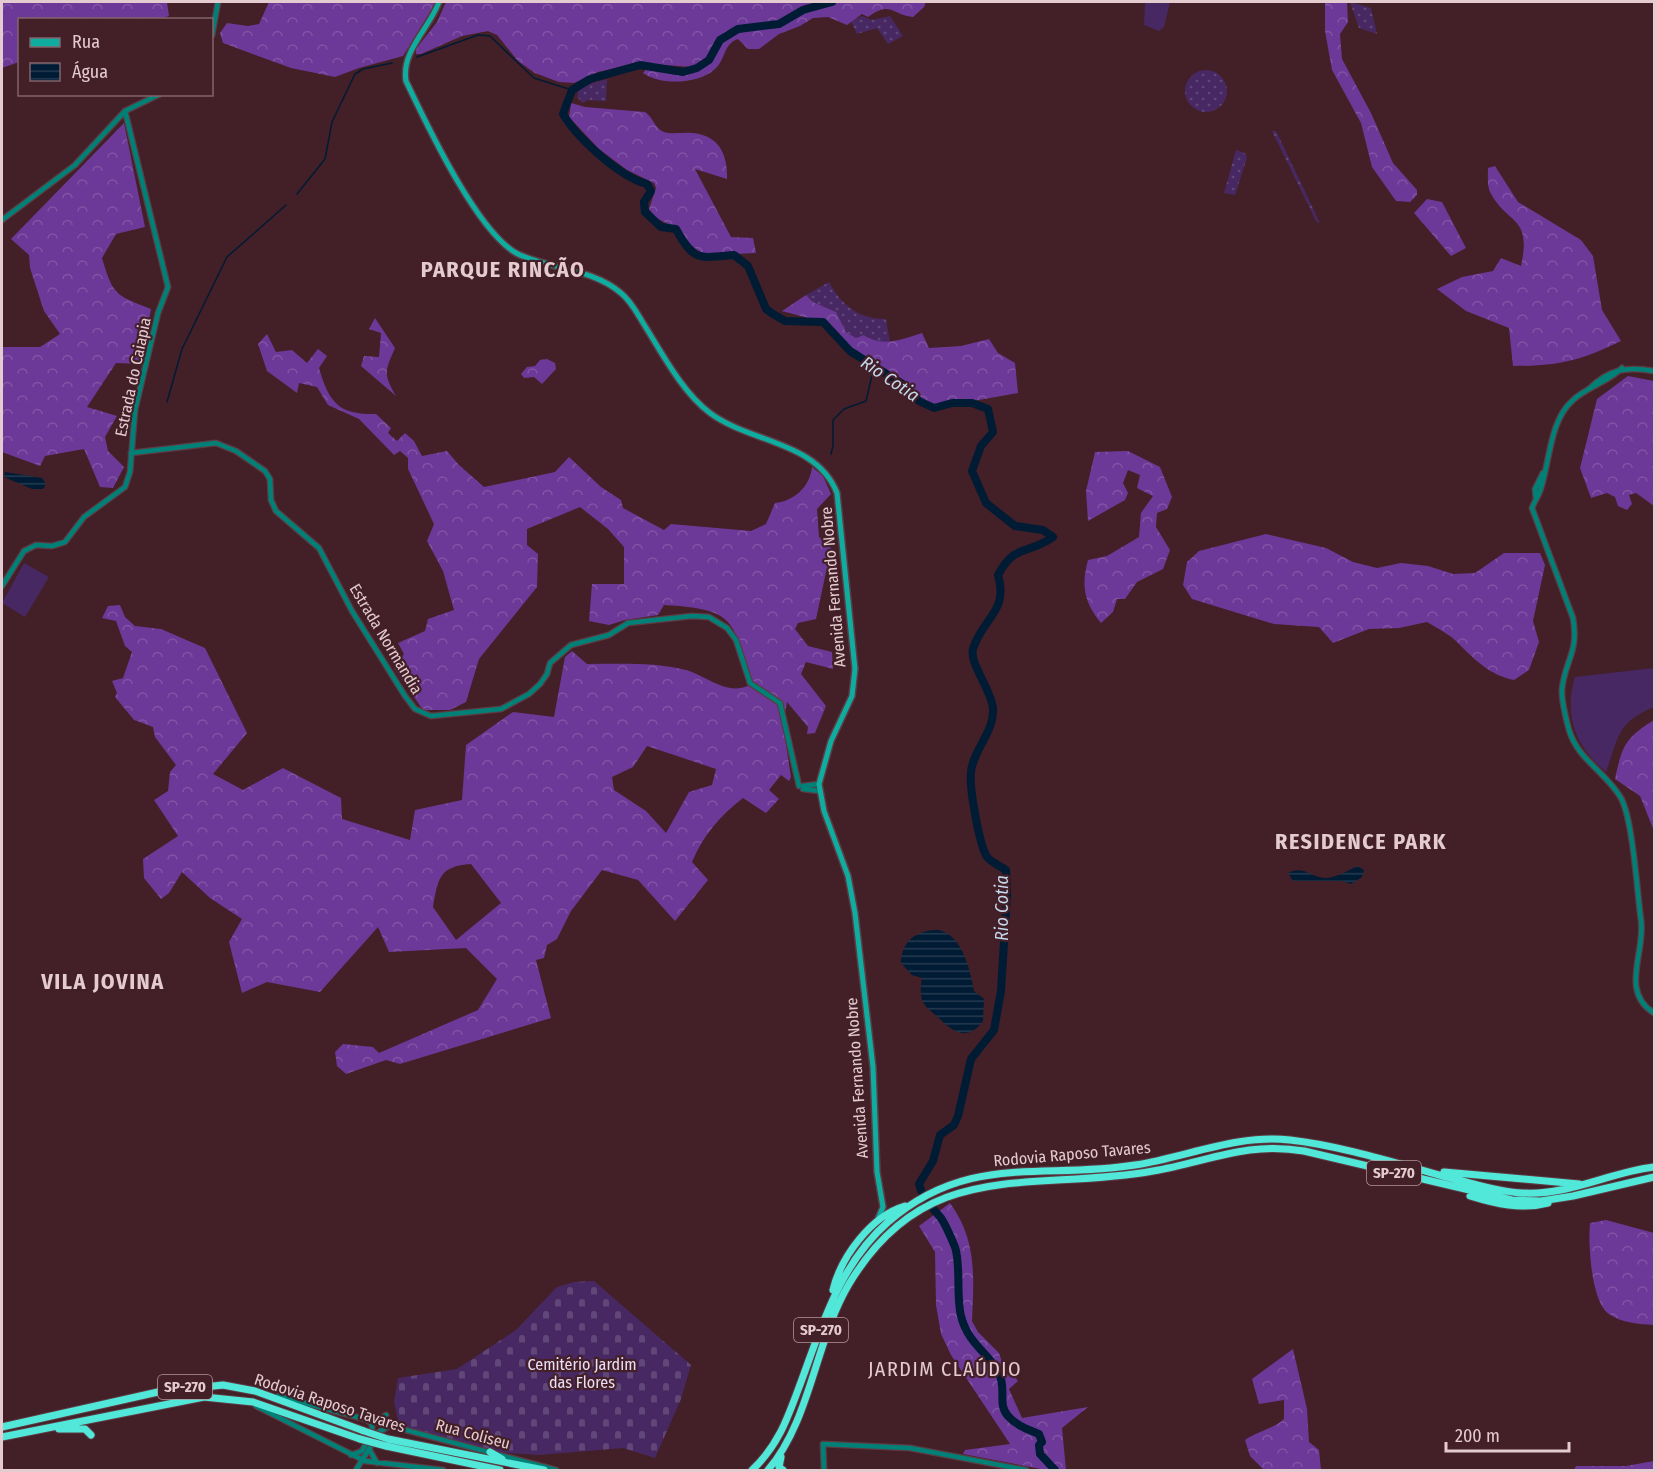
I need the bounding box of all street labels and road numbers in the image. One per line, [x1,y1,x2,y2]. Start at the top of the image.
street label: Estrada do Caiapia [111,315,155,438]
street label: Avenida Fernando Nobre [817,506,849,668]
street label: Estrada Normandia [346,580,426,698]
street label: Avenida Fernando Nobre [842,997,872,1159]
street label: Rodovia Raposo Tavares [993,1138,1152,1170]
road number: SP-270 [1367,1161,1421,1185]
road number: SP-270 [794,1318,848,1342]
street label: Rodovia Raposo Tavares [252,1370,408,1436]
road number: SP-270 [158,1375,212,1399]
street label: Rua Coliseu [434,1415,512,1453]

